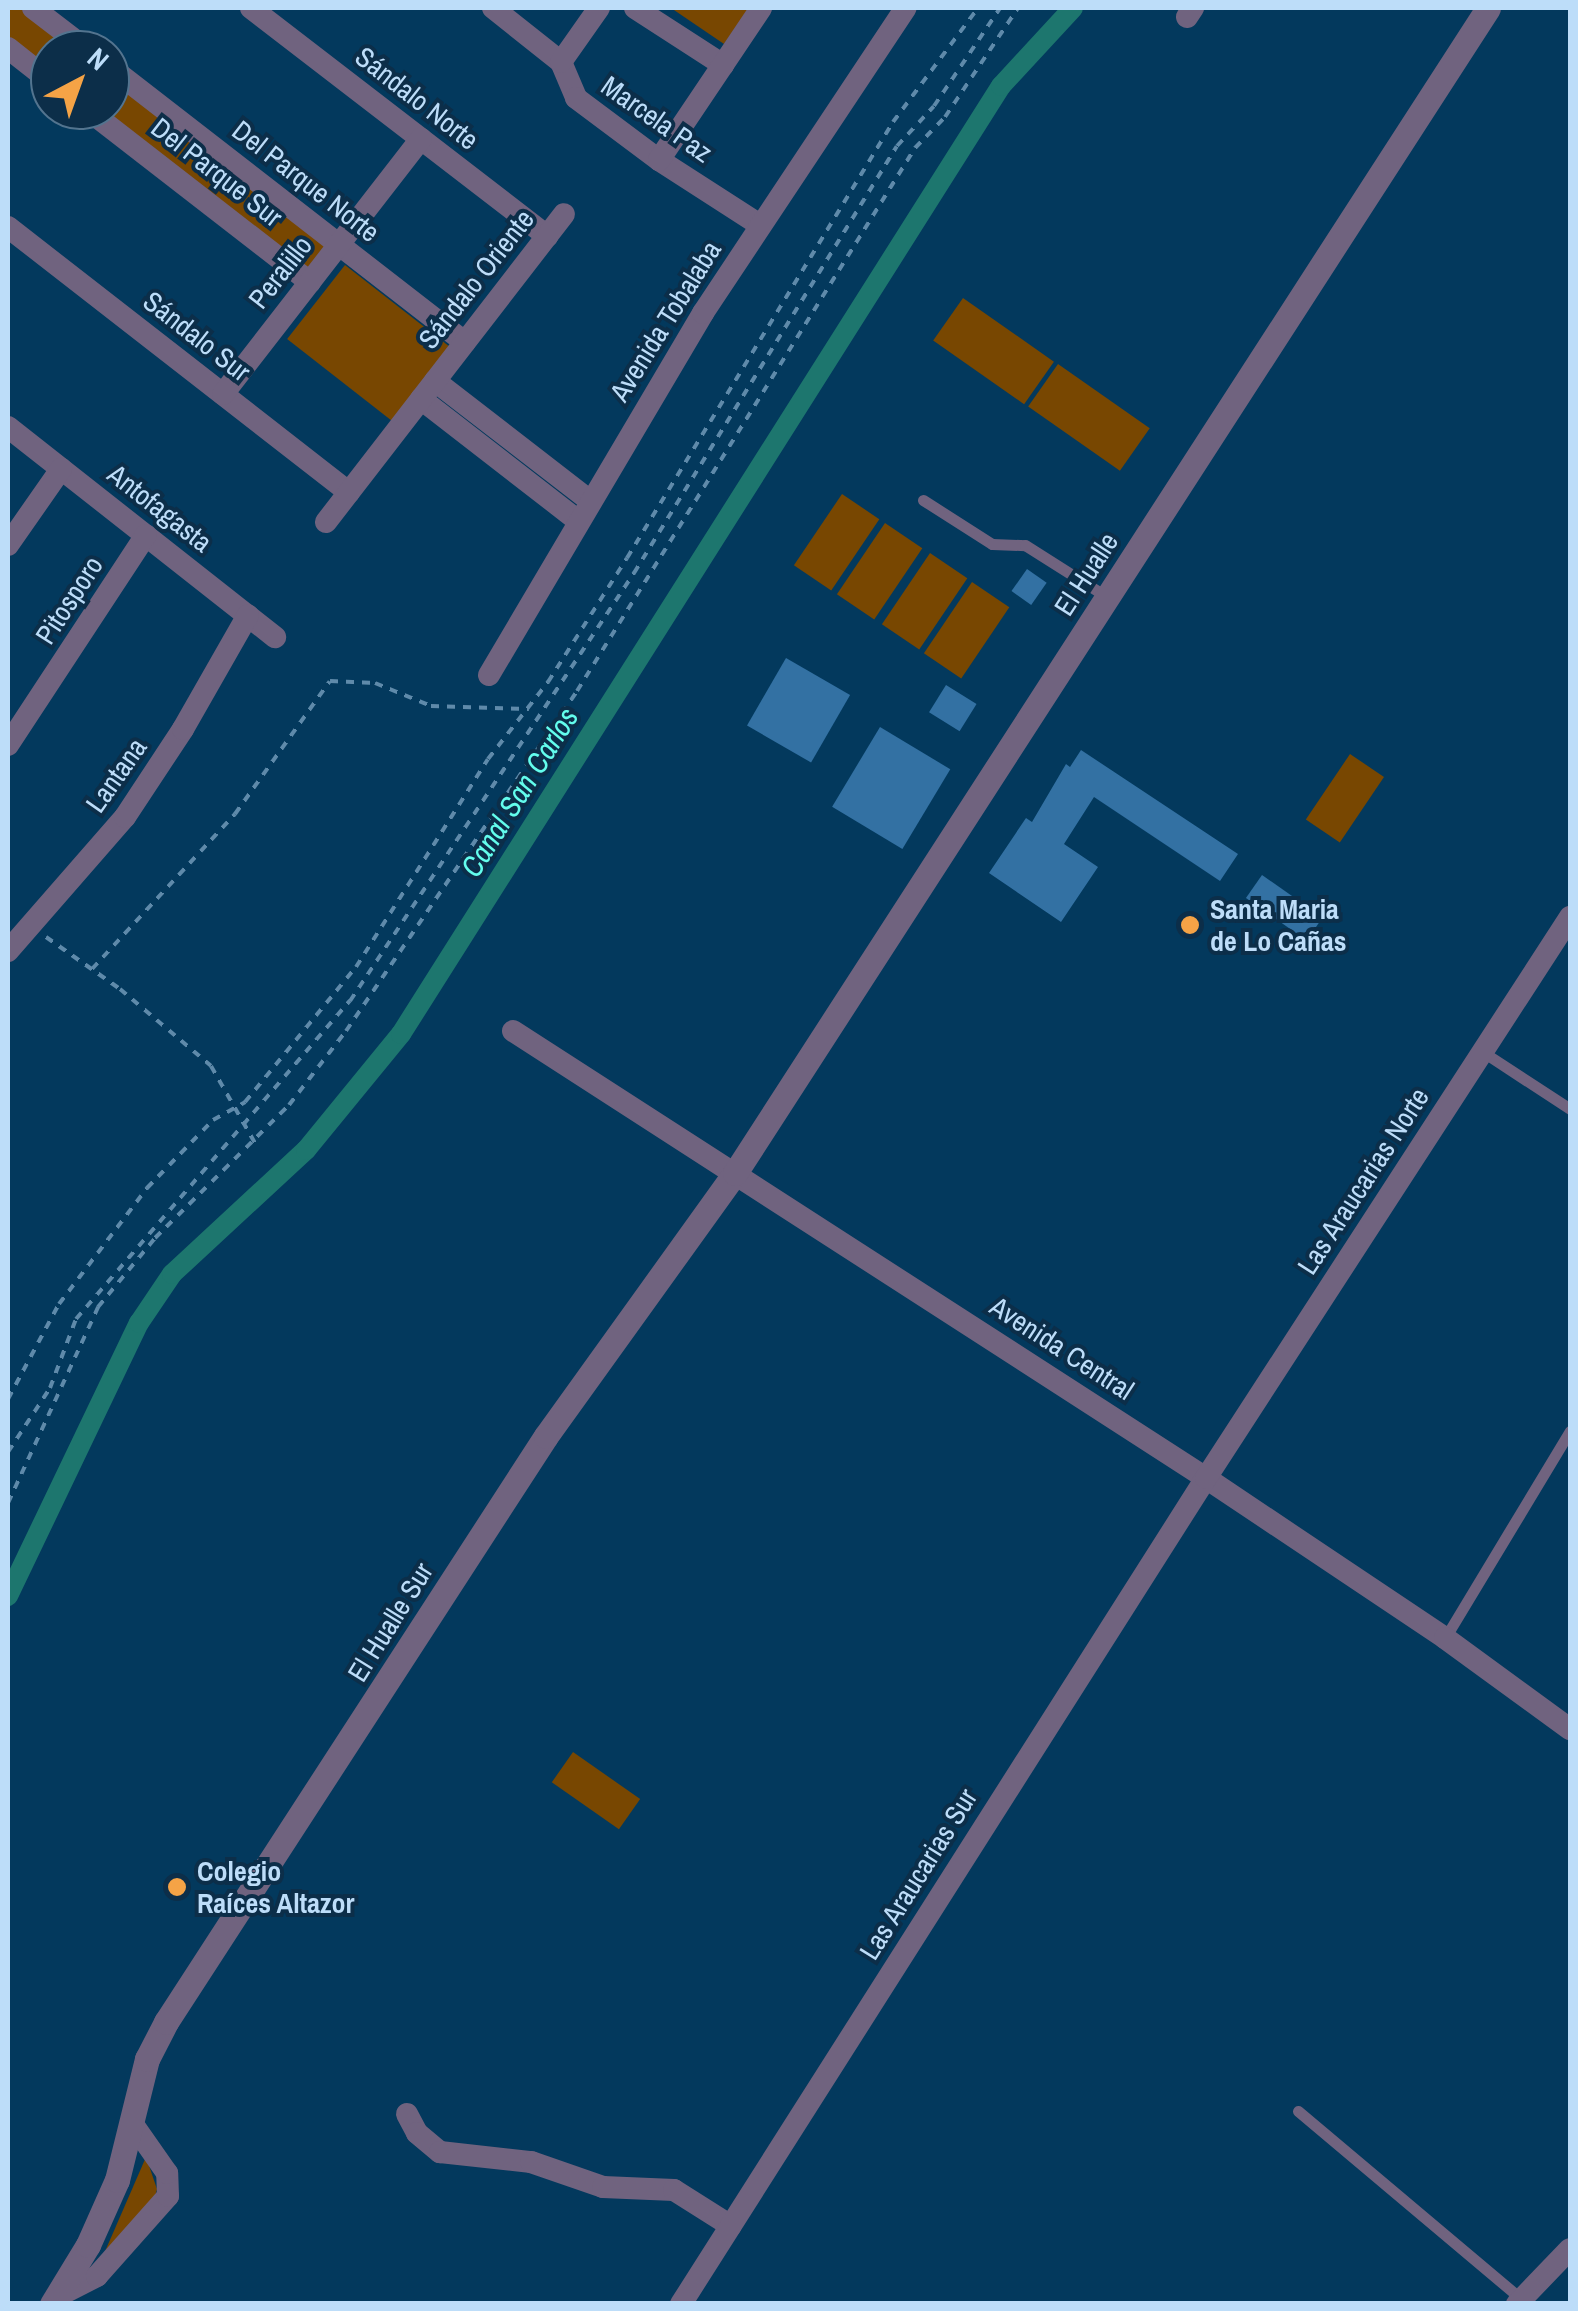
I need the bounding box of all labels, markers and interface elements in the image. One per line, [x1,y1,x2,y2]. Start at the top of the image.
north arrow [30,30,130,130]
text: N [80,39,117,79]
street label: Sándalo Norte [349,40,485,156]
street label: Marcela Paz [595,69,719,169]
street label: Del Parque Sur [145,110,289,234]
street label: Del Parque Norte [226,113,386,249]
street label: Sándalo Oriente [411,203,541,355]
street label: Peralillo [241,229,319,315]
street label: Avenida Tobalaba [602,234,728,408]
street label: Sándalo Sur [137,284,257,388]
street label: Antofagasta [101,457,219,559]
street label: El Hualle [1047,526,1125,622]
street label: Pitosporo [28,550,110,650]
water label: Canal San Carlos [453,701,585,883]
street label: Lantana [78,731,154,819]
place label: Santa Maria de Lo Cañas [1210,892,1347,958]
marker: Santa Maria de Lo Cañas [1179,914,1201,936]
street label: Las Araucarias Norte [1290,1081,1436,1281]
street label: Avenida Central [984,1289,1140,1407]
street label: El Hualle Sur [340,1556,440,1688]
street label: Las Araucarias Sur [852,1782,984,1966]
place label: Colegio Raíces Altazor [197,1854,355,1920]
marker: Colegio Raíces Altazor [166,1876,188,1898]

